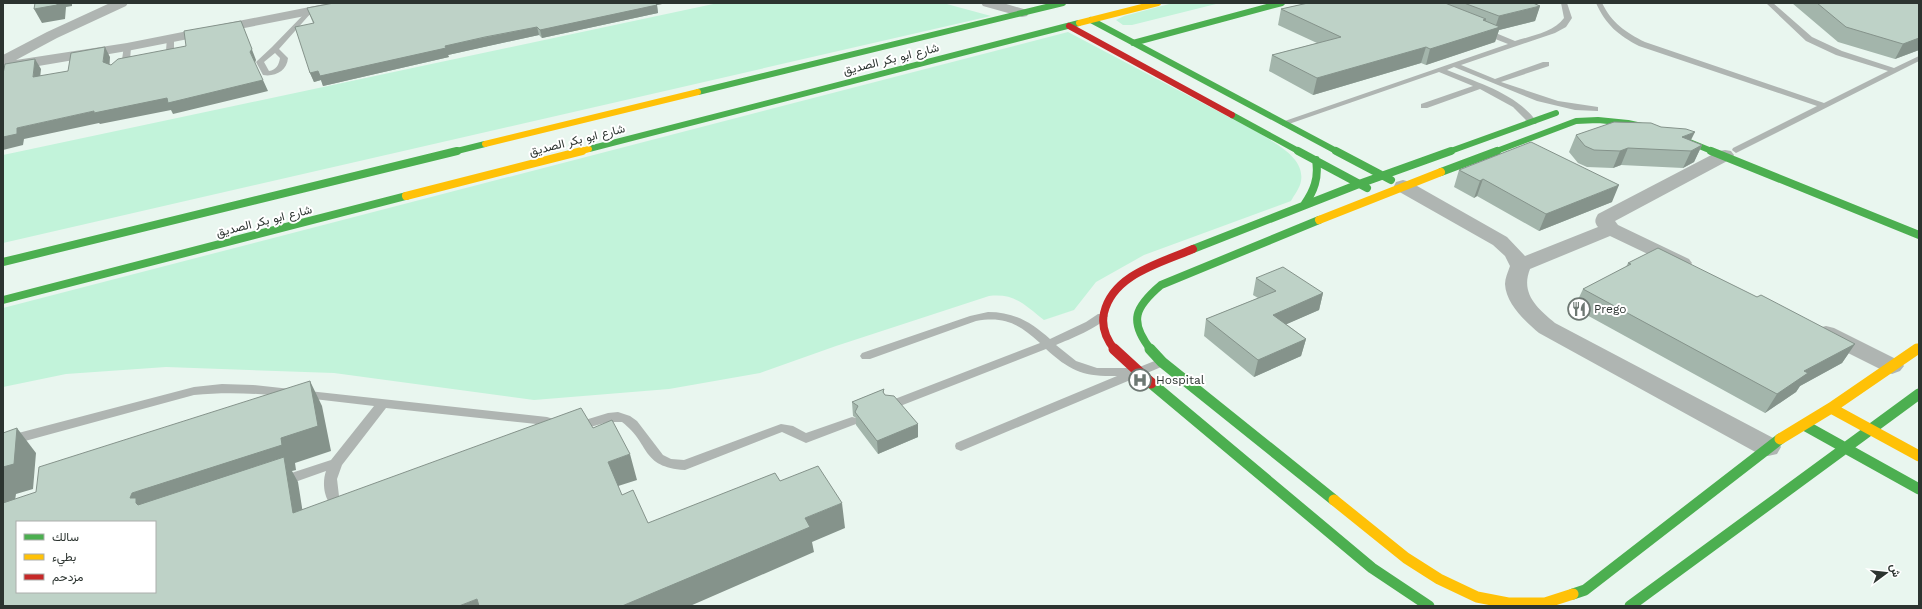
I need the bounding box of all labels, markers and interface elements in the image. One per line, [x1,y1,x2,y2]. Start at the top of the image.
street label: شارع ابو بكر الصديق [842,40,941,80]
street label: شارع ابو بكر الصديق [528,121,627,161]
street label: شارع ابو بكر الصديق [215,202,314,242]
restaurant icon: Prego [1566,296,1592,322]
place label: Prego [1594,302,1627,316]
hospital icon: Hospital [1127,367,1153,393]
place label: Hospital [1156,373,1205,387]
legend [16,521,156,593]
text: سالك [52,530,79,544]
text: بطيء [52,550,76,567]
north arrow [1866,553,1906,593]
text: ش [1887,562,1903,579]
text: مزدحم [52,570,83,585]

